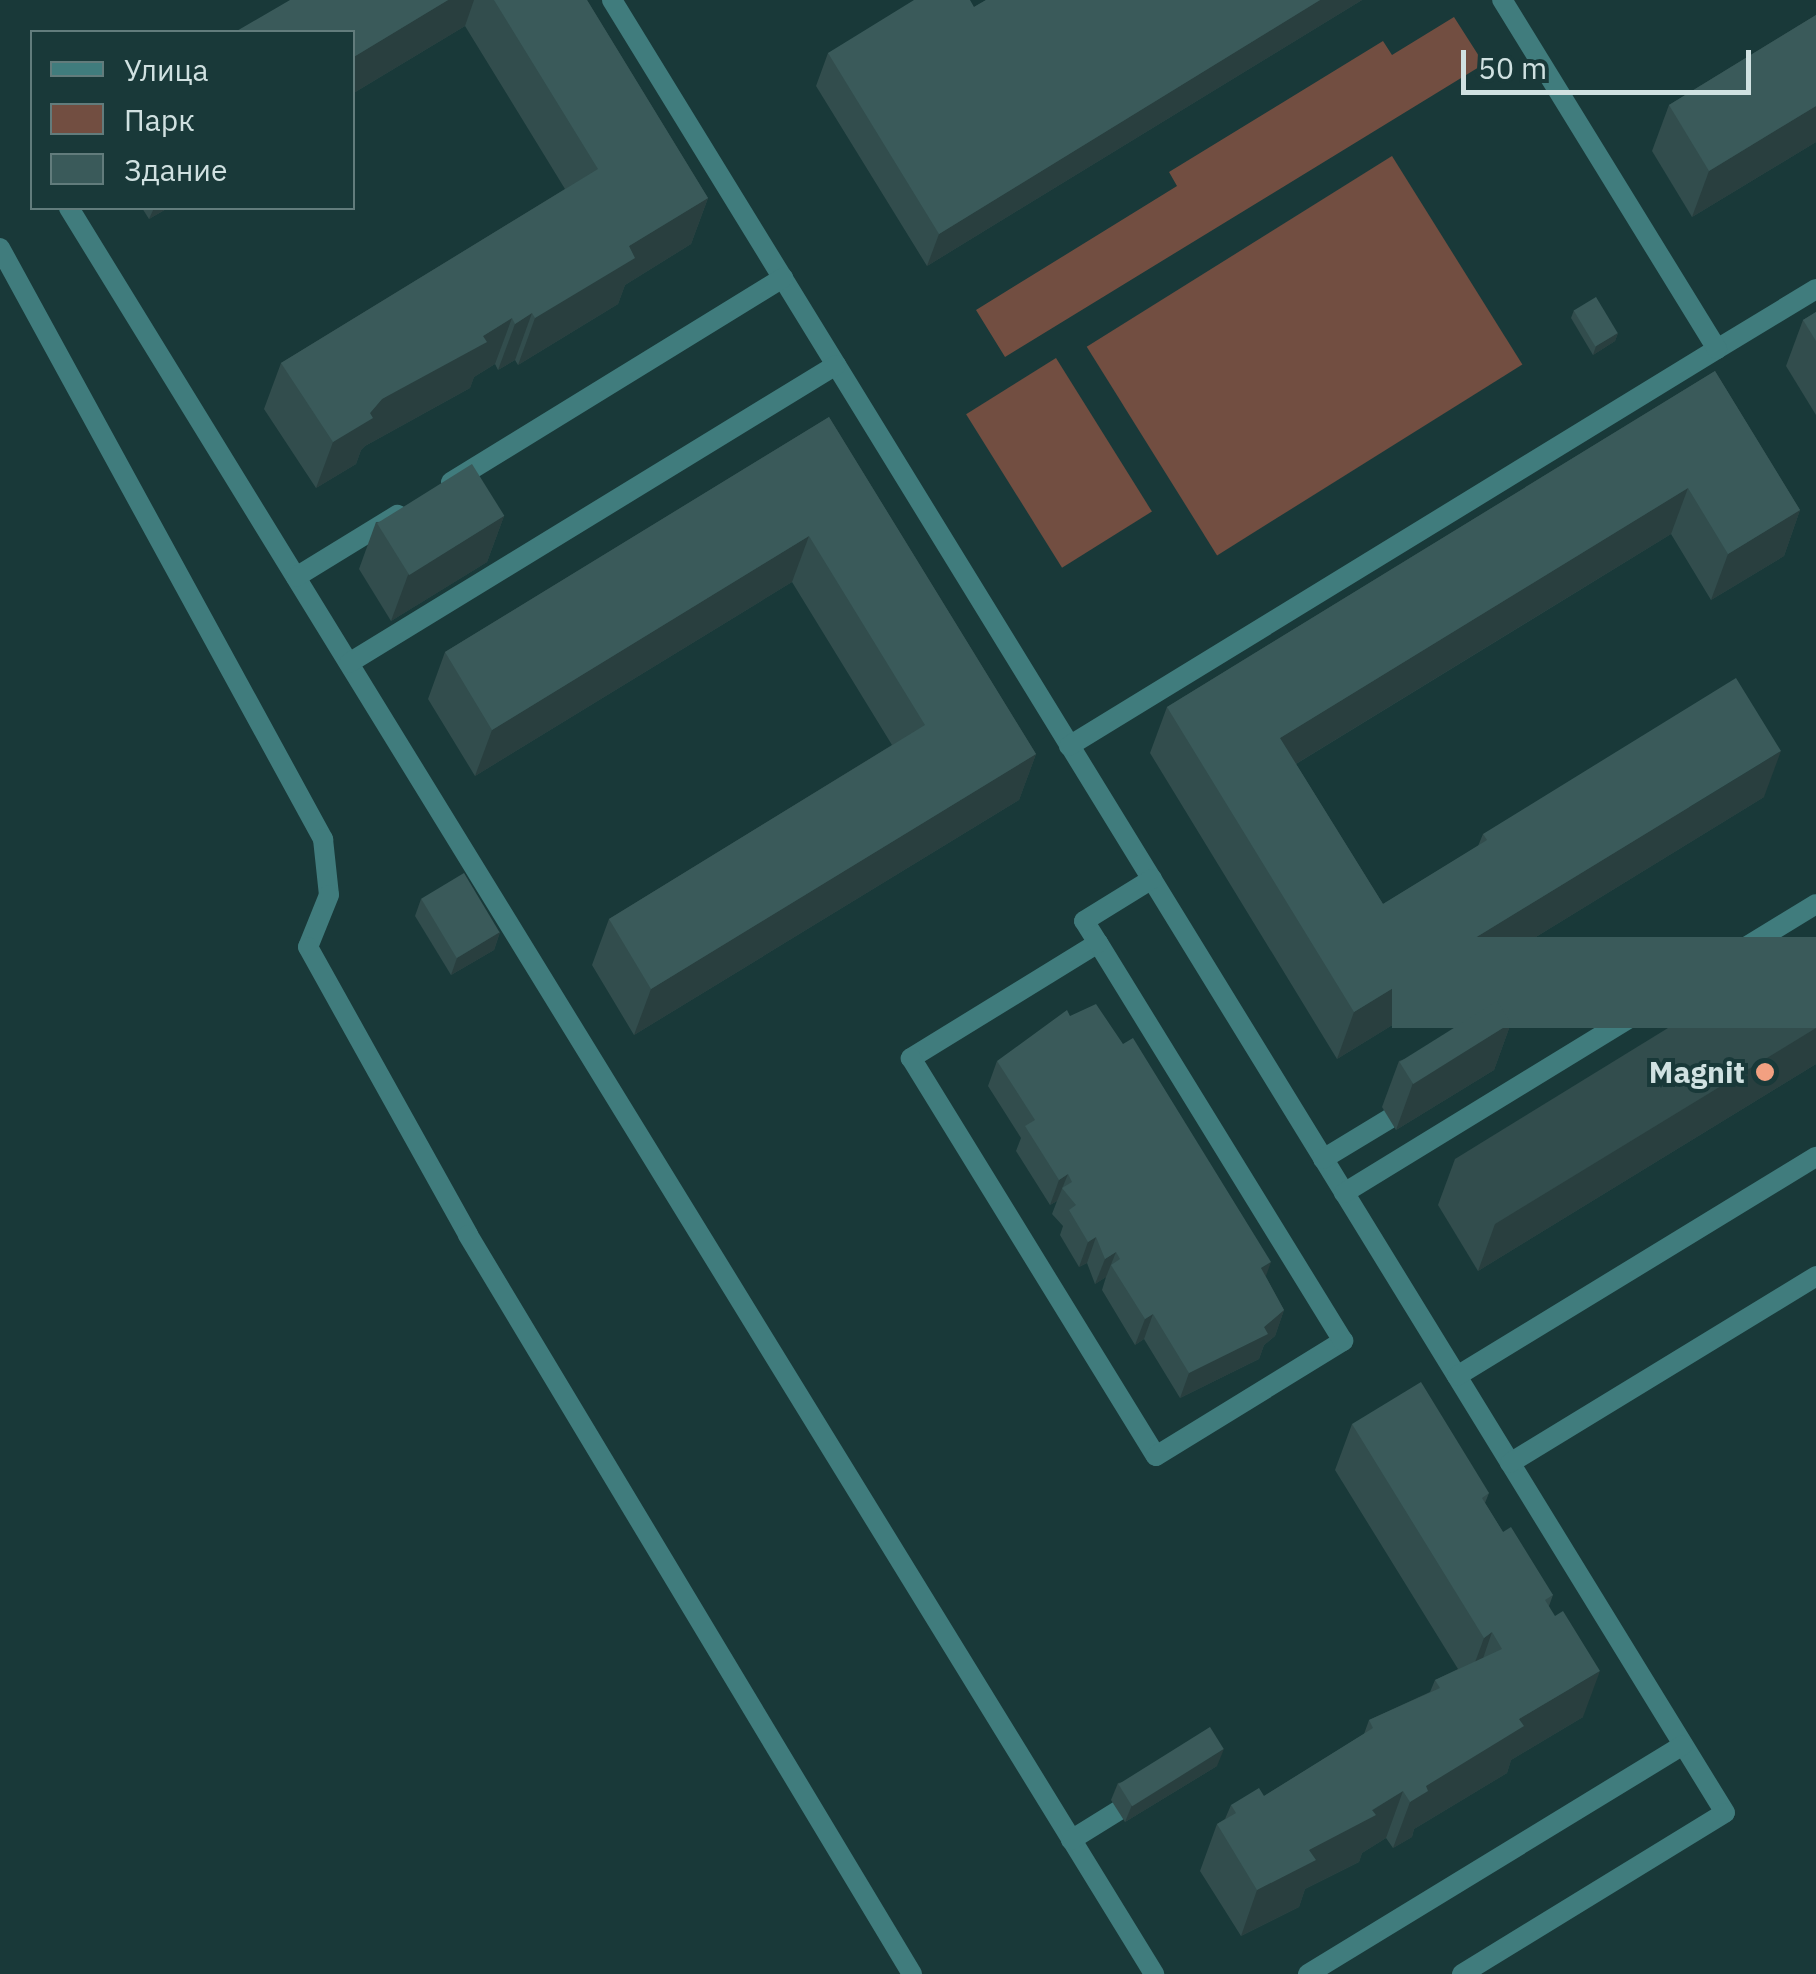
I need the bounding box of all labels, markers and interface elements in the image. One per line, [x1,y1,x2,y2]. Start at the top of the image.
legend [30,30,355,210]
scale bar [1466,30,1756,92]
text: 50 m [1478,48,1547,87]
text: Улица [124,50,209,89]
text: Парк [124,100,195,139]
text: Здание [124,150,227,189]
place label: Magnit [1649,1054,1745,1090]
marker: Magnit [1754,1061,1776,1083]

